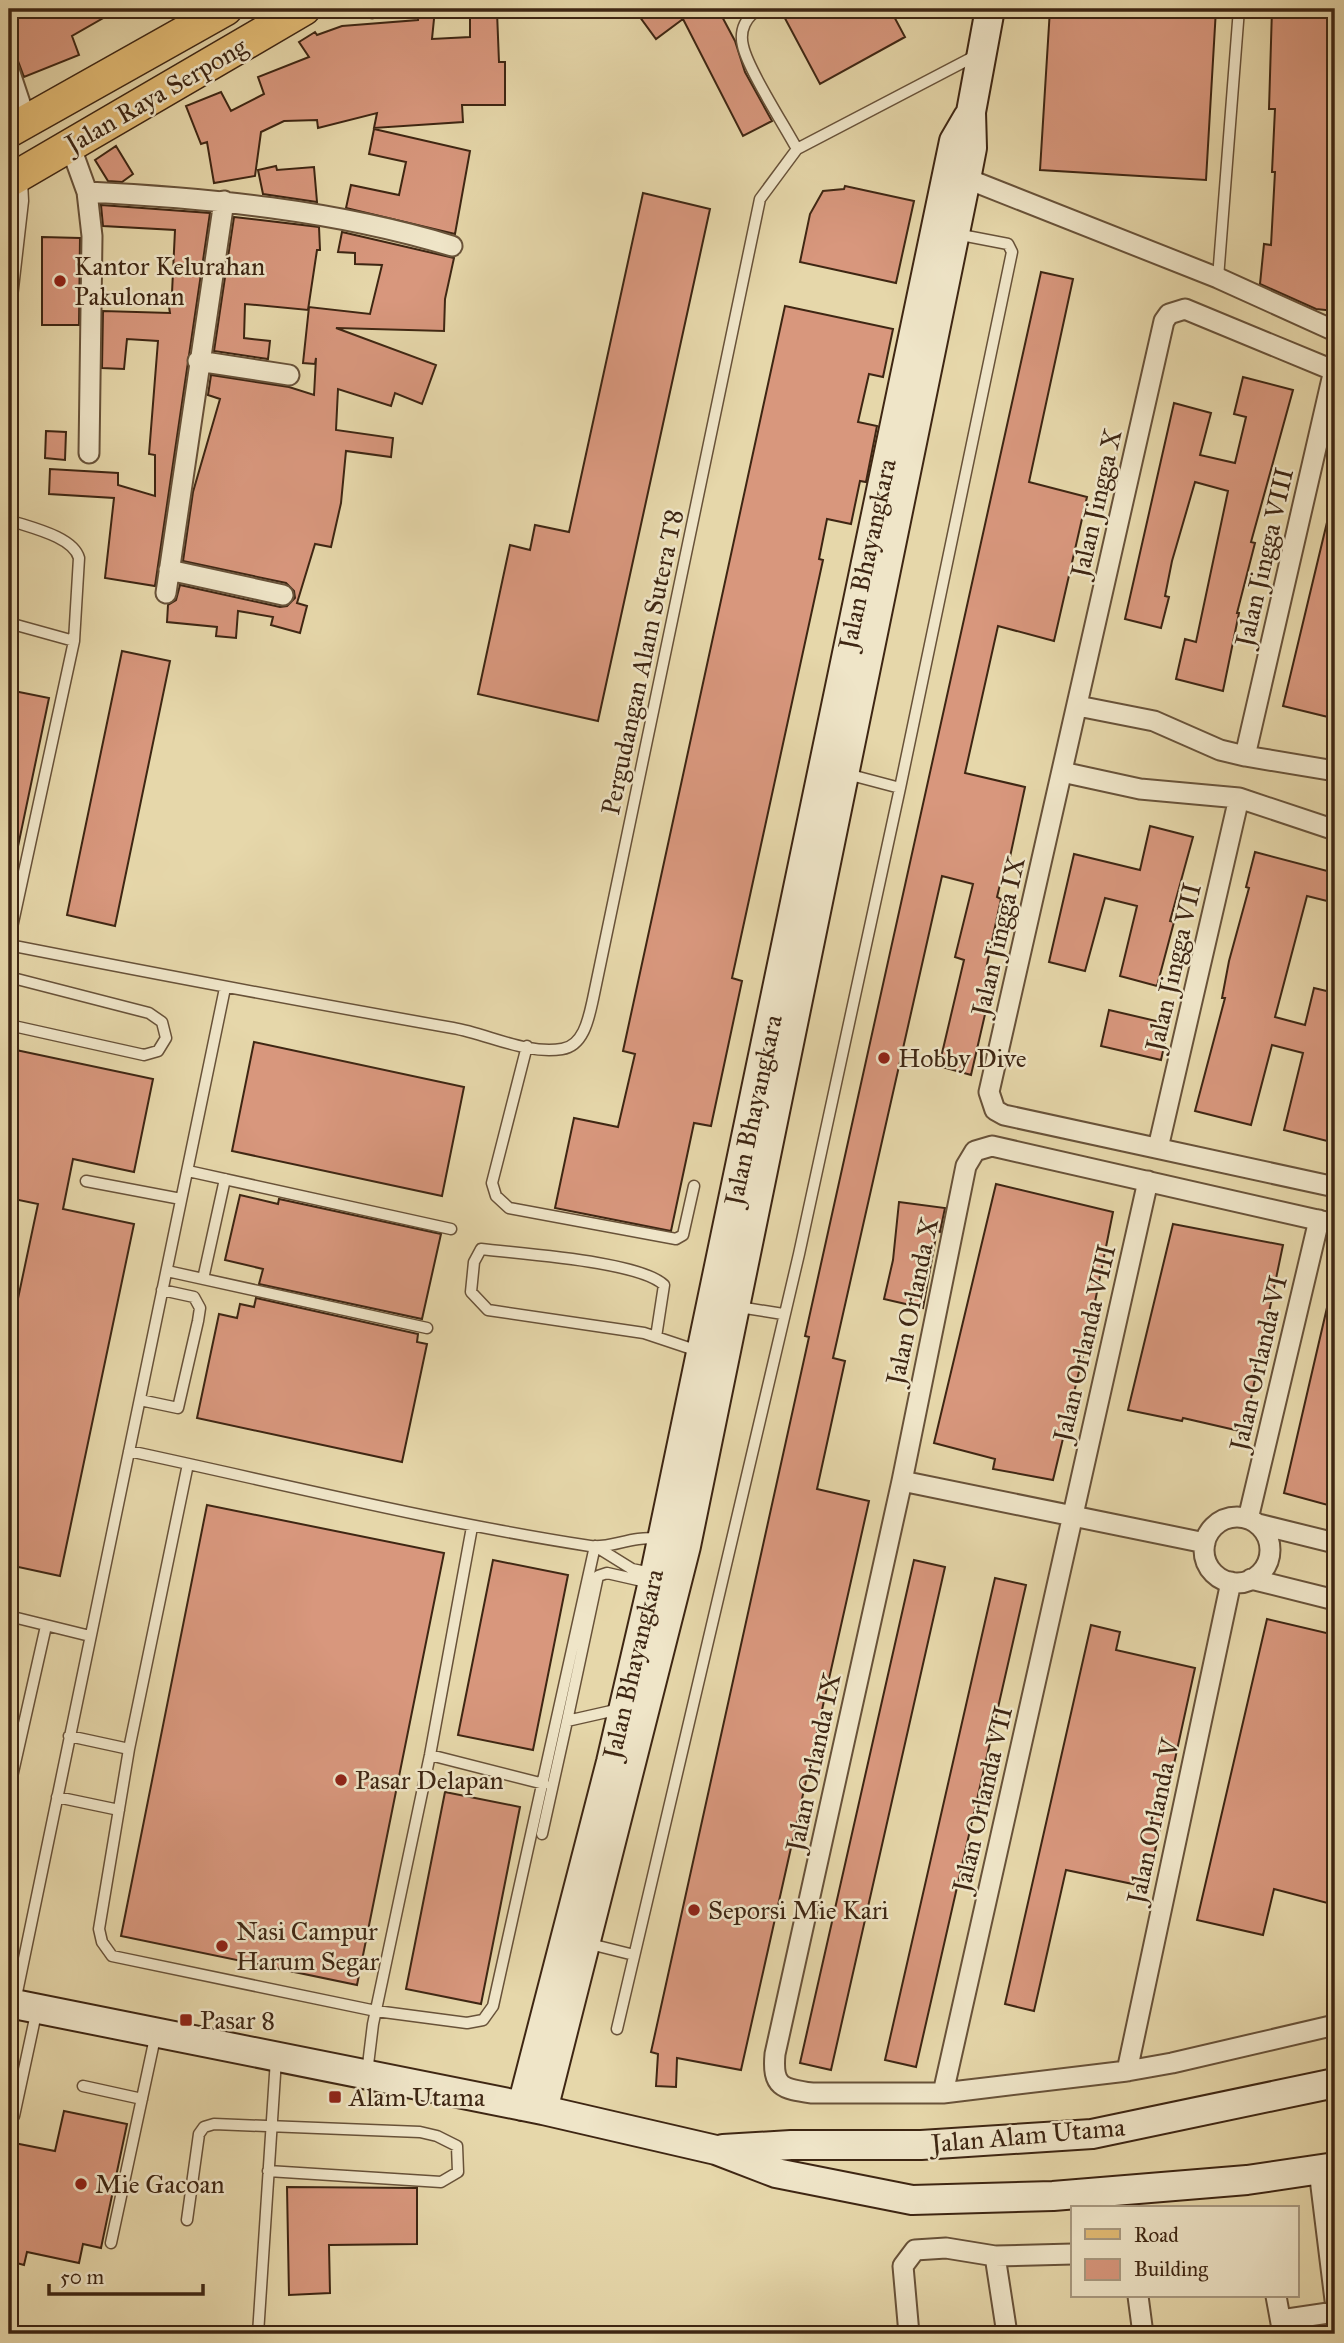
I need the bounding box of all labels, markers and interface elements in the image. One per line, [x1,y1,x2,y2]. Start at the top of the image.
street label: Jalan Raya Serpong [57,30,253,161]
place label: Kantor Kelurahan Pakulonan [74,250,265,312]
marker: Kantor Kelurahan Pakulonan [52,273,68,289]
street label: Jalan Jingga X [1063,426,1129,583]
street label: Jalan Bhayangkara [831,456,903,655]
street label: Jalan Jingga VIII [1227,464,1300,652]
street label: Pergudangan Alam Sutera T8 [594,506,690,818]
street label: Jalan Jingga IX [963,853,1032,1022]
street label: Jalan Jingga VII [1137,880,1208,1057]
street label: Jalan Bhayangkara [717,1012,789,1211]
place label: Hobby Dive [898,1042,1027,1074]
marker: Hobby Dive [876,1050,892,1066]
street label: Jalan Orlanda X [878,1215,945,1390]
street label: Jalan Orlanda VIII [1045,1241,1122,1448]
street label: Jalan Orlanda VI [1222,1272,1294,1457]
street label: Jalan Bhayangkara [595,1566,670,1765]
street label: Jalan Orlanda IX [778,1670,847,1857]
street label: Jalan Orlanda VII [944,1703,1019,1898]
street label: Jalan Orlanda V [1119,1735,1186,1909]
place label: Pasar Delapan [355,1764,504,1796]
marker: Pasar Delapan [333,1772,349,1788]
place label: Seporsi Mie Kari [708,1894,889,1926]
marker: Seporsi Mie Kari [686,1902,702,1918]
place label: Nasi Campur Harum Segar [236,1915,380,1977]
marker: Nasi Campur Harum Segar [214,1938,230,1954]
place label: Pasar 8 [200,2004,275,2036]
marker: Pasar 8 [178,2012,194,2028]
place label: Alam Utama [348,2081,485,2113]
marker: Alam Utama [327,2089,343,2105]
street label: Jalan Alam Utama [927,2111,1126,2160]
place label: Mie Gacoan [95,2168,225,2200]
marker: Mie Gacoan [73,2176,89,2192]
legend [1071,2206,1298,2298]
text: Road [1134,2222,1179,2248]
scale bar [49,2252,203,2296]
text: Building [1134,2256,1208,2282]
text: 50 m [60,2264,105,2290]

